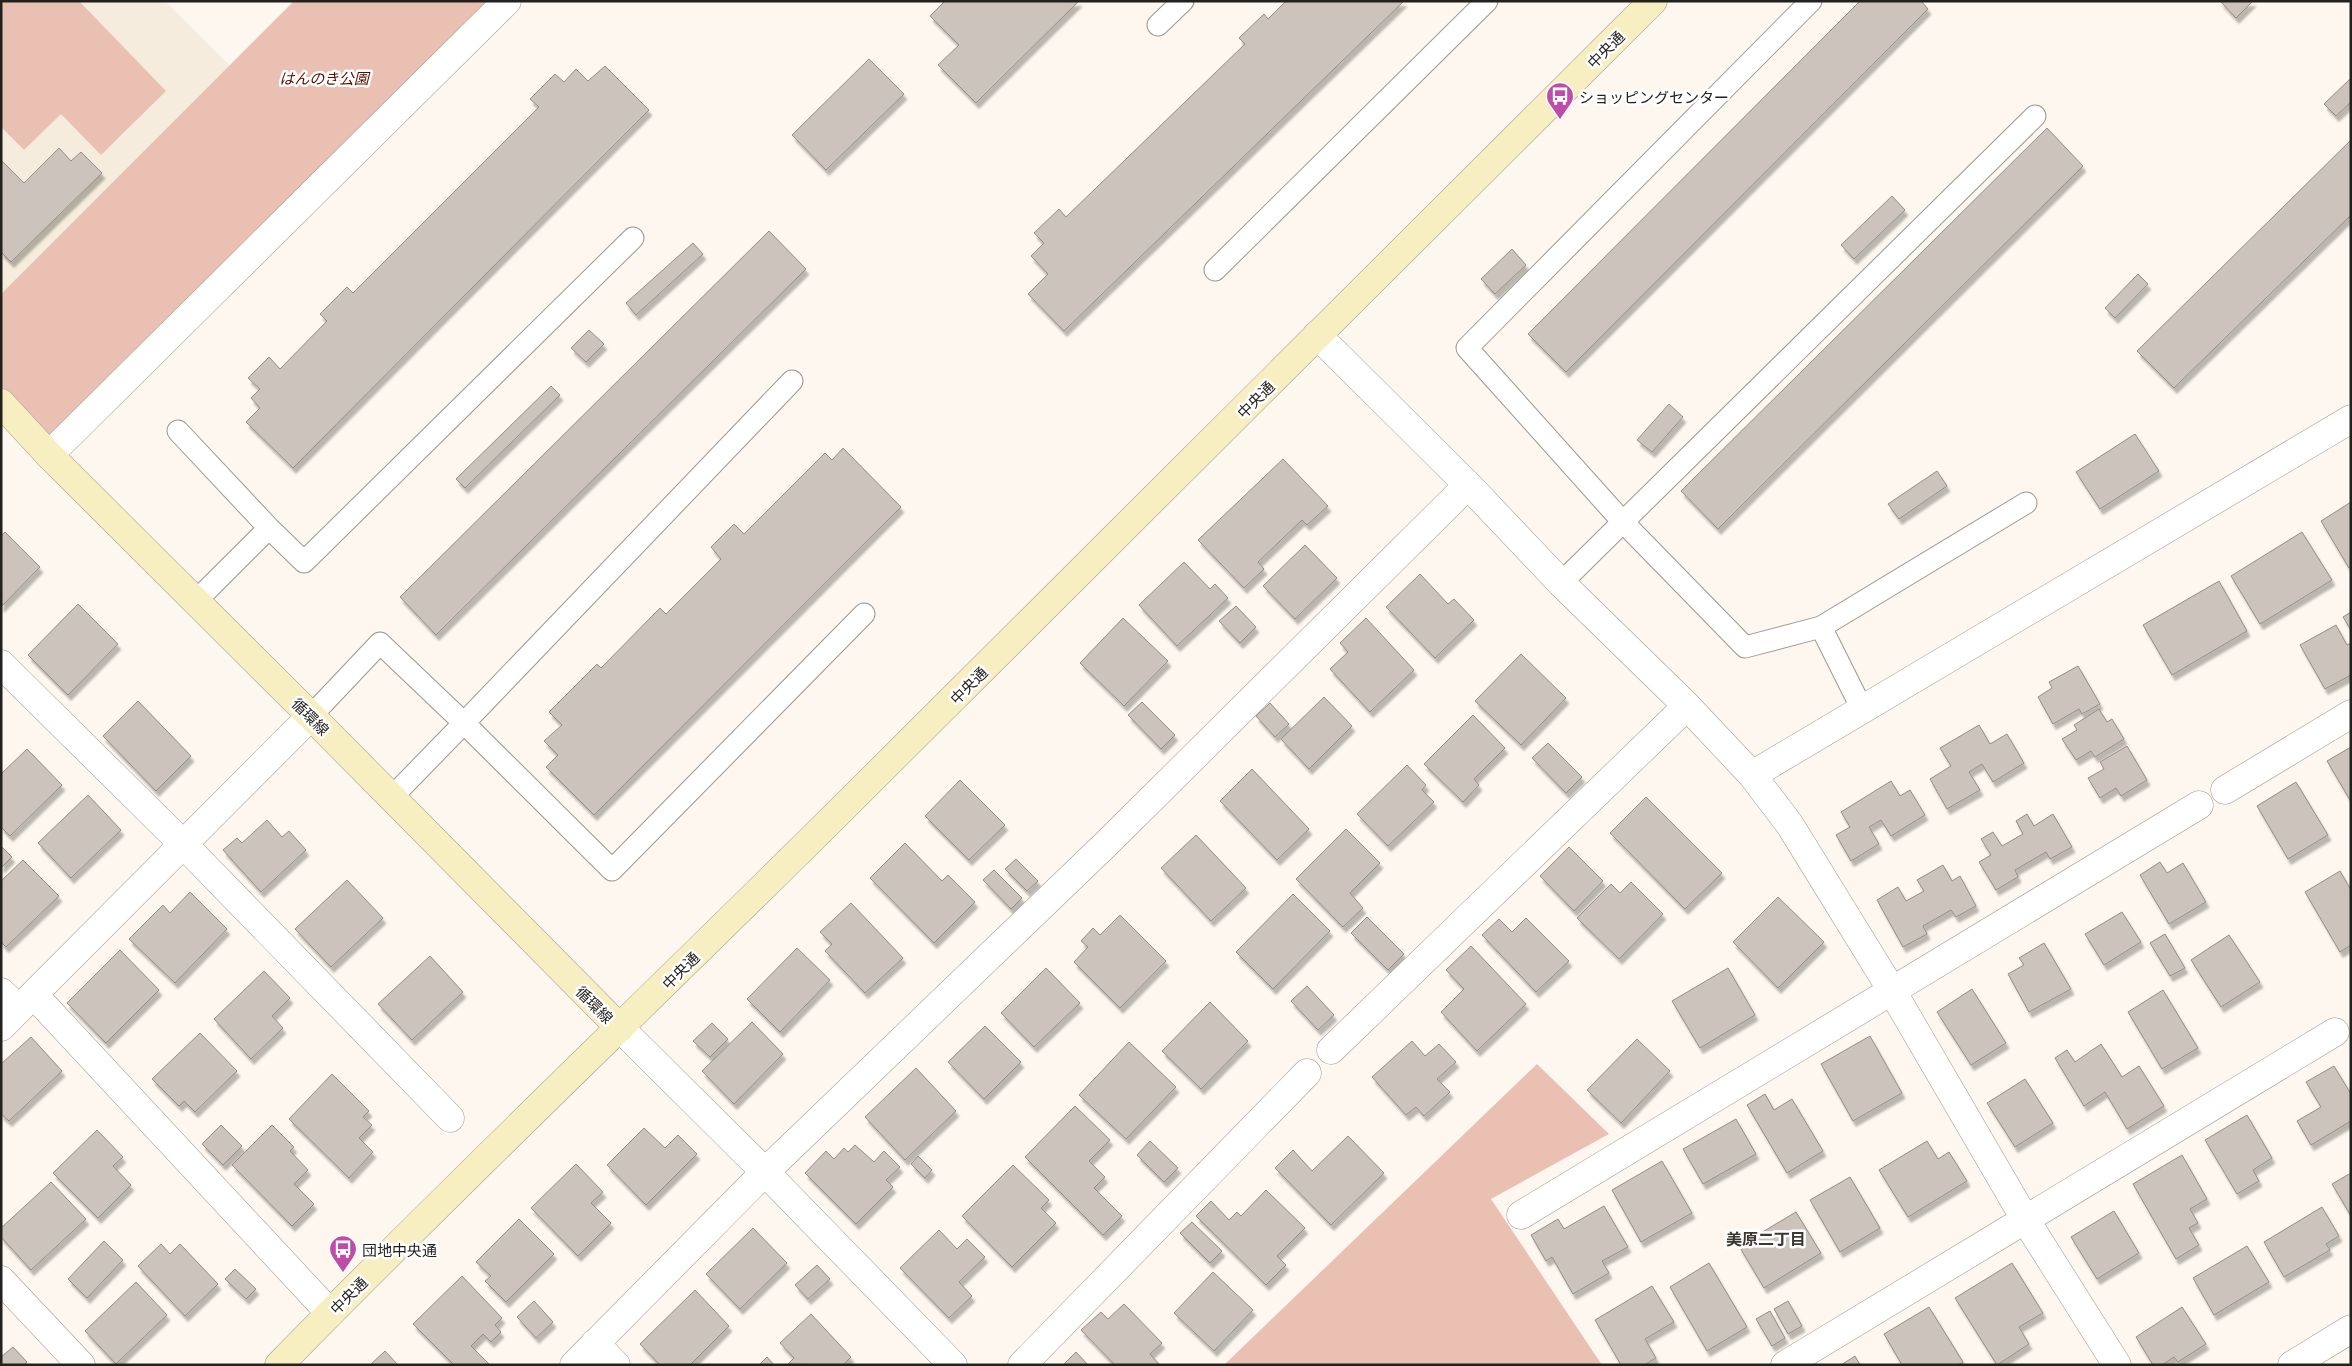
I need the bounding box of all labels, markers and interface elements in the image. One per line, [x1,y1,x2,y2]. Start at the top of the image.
street label: 中央通 [1582,26,1628,72]
park label: はんのき公園 [279,67,371,88]
bus stop icon: ショッピングセンター [1545,81,1575,120]
place label: ショッピングセンター [1579,86,1729,107]
street label: 中央通 [1232,376,1278,422]
street label: 中央通 [945,662,991,708]
street label: 循環線 [288,693,334,739]
street label: 中央通 [657,947,703,993]
street label: 循環線 [572,981,618,1027]
district label: 美原二丁目 [1726,1226,1806,1250]
bus stop icon: 団地中央通 [328,1234,358,1273]
place label: 団地中央通 [362,1239,437,1260]
street label: 中央通 [325,1272,371,1318]

